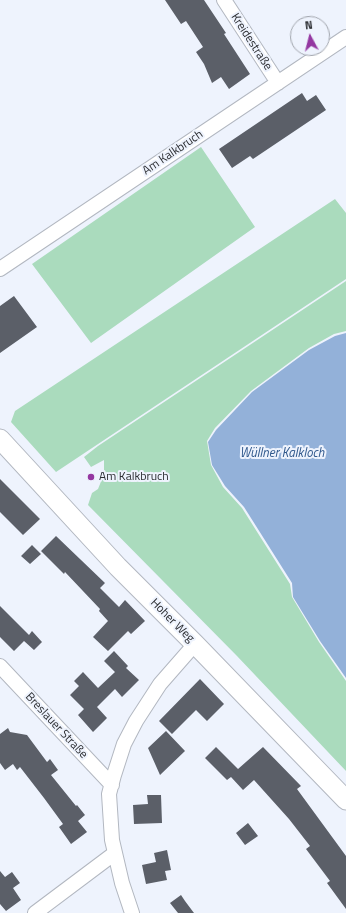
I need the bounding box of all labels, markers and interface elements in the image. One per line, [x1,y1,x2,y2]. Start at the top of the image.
street label: Kreidestraße [227,11,275,73]
north arrow [290,16,330,56]
text: N [304,17,313,33]
street label: Am Kalkbruch [140,128,206,178]
water label: Wüllner Kalkloch [240,446,324,462]
place label: Am Kalkbruch [99,470,169,484]
marker: Am Kalkbruch [86,472,96,482]
street label: Hoher Weg [147,596,197,646]
street label: Breslauer Straße [22,690,90,762]

